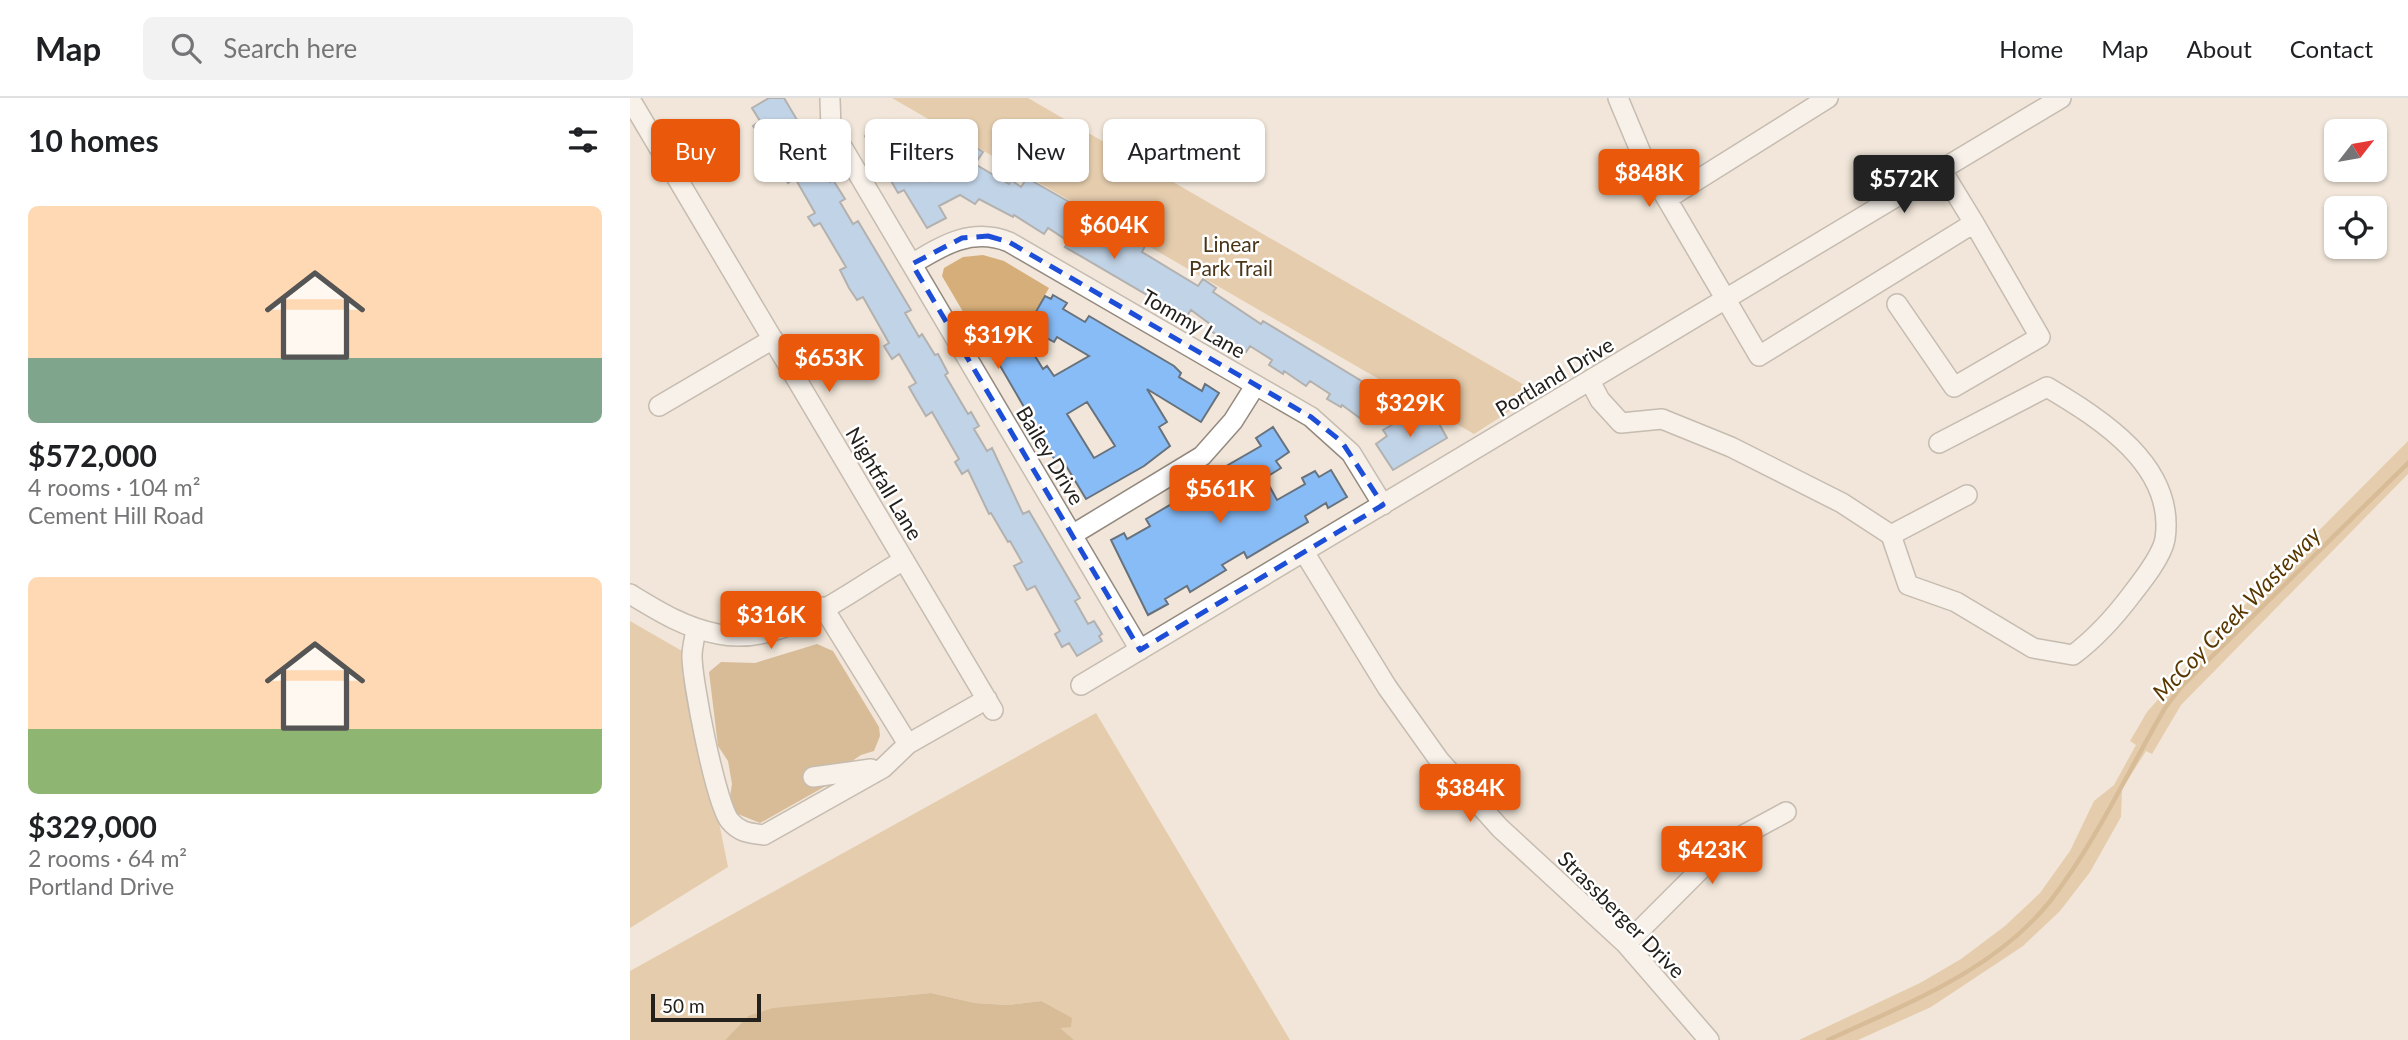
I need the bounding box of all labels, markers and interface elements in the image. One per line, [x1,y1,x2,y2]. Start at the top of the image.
search box [143,17,633,80]
text: Map [35,28,101,68]
icon: search [167,29,205,67]
text: Search here [223,32,357,64]
text: Home [1999,34,2063,63]
text: Map [2101,34,2149,63]
text: About [2187,34,2252,63]
text: Contact [2290,34,2373,63]
chip: Buy [651,119,740,182]
chip: Rent [754,119,851,182]
chip: Filters [865,119,978,182]
chip: New [992,119,1089,182]
chip: Apartment [1103,119,1265,182]
north arrow [2324,119,2387,182]
map controls [2324,119,2387,259]
icon: filters [564,121,602,159]
text: 10 homes [28,122,159,158]
pin: $848K [1600,150,1698,209]
pin: $572K [1855,156,1953,215]
text: $848K [1614,158,1684,186]
text: $572K [1869,164,1939,192]
button: locate [2324,196,2387,259]
pin: $604K [1065,202,1163,261]
text: $604K [1079,210,1149,238]
park label: Linear Park Trail [1189,231,1273,280]
icon: home [252,252,378,378]
street label: Tommy Lane [1138,283,1250,363]
pin: $319K [949,312,1047,371]
text: $319K [963,320,1033,348]
street label: Portland Drive [1490,331,1618,421]
pin: $653K [780,334,878,394]
text: $653K [794,343,864,371]
pin: $329K [1361,380,1459,439]
text: $329K [1375,388,1445,416]
street label: Bailey Drive [1012,401,1090,509]
street label: Nightfall Lane [841,422,929,544]
text: $572,000 [28,437,157,473]
pin: $561K [1171,466,1269,525]
text: 4 rooms · 104 m² [28,473,200,501]
text: $561K [1185,474,1255,502]
text: Cement Hill Road [28,501,204,529]
water label: McCoy Creek Wasteway [2146,520,2327,706]
pin: $316K [722,592,820,651]
text: $316K [736,600,806,628]
icon: home [252,623,378,749]
pin: $384K [1421,764,1519,824]
text: $384K [1435,773,1505,801]
text: $329,000 [28,808,157,844]
pin: $423K [1663,826,1761,886]
text: $423K [1677,835,1747,863]
text: 2 rooms · 64 m² [28,844,187,872]
street label: Strassberger Drive [1553,845,1691,983]
text: Portland Drive [28,872,174,900]
scale bar [651,991,761,1023]
text: 50 m [662,994,705,1017]

